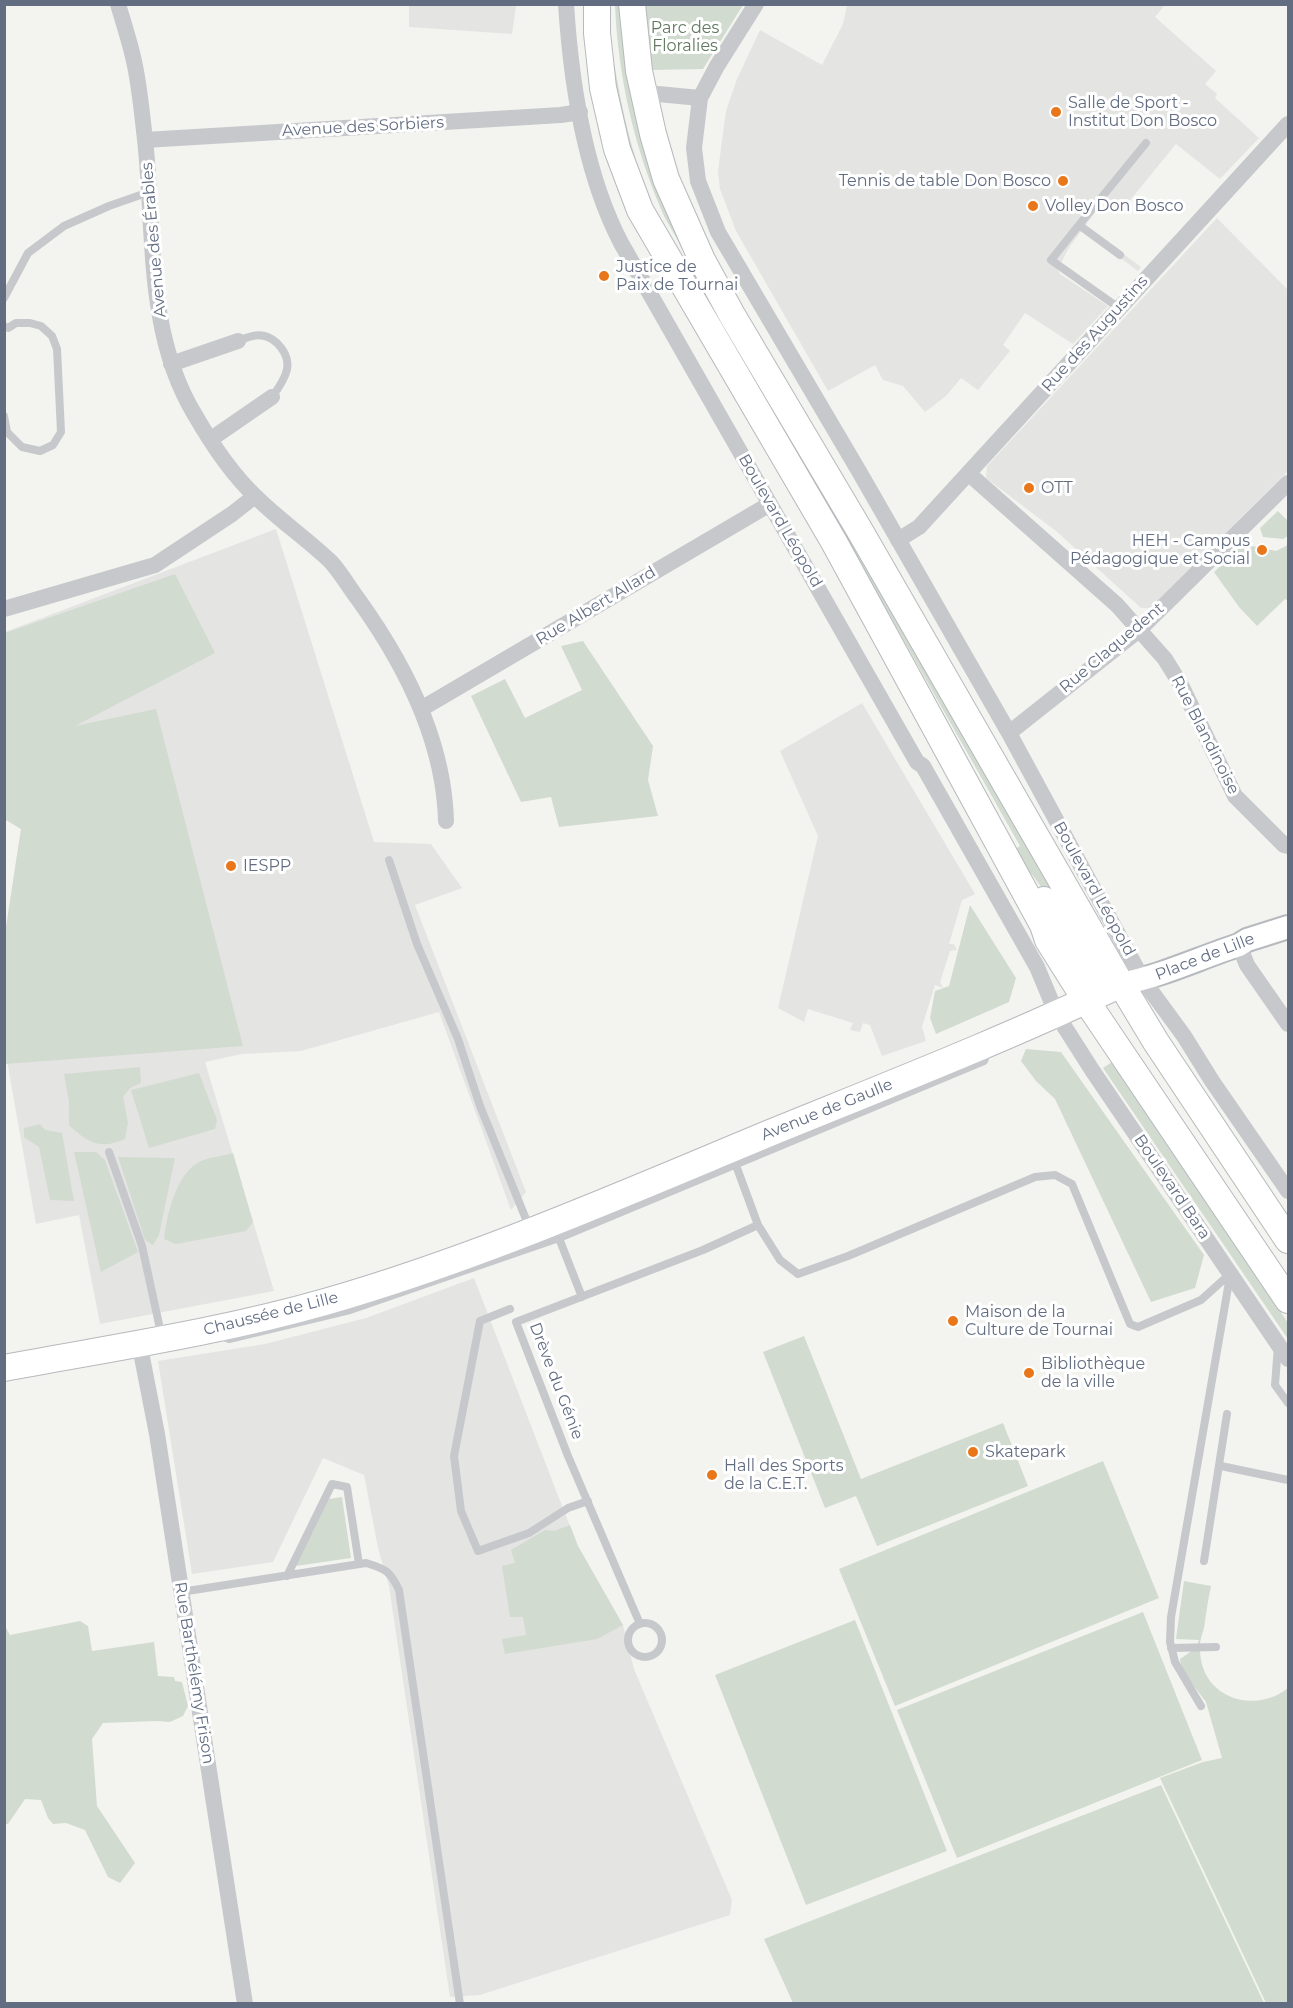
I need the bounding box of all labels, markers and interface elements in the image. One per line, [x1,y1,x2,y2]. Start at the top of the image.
park label: Parc des Floralies [651,18,719,56]
place label: Salle de Sport - Institut Don Bosco [1068,93,1217,131]
marker: Salle de Sport - Institut Don Bosco [1049,105,1063,119]
street label: Avenue des Sorbiers [281,113,445,141]
street label: Avenue des Érables [138,162,170,318]
place label: Tennis de table Don Bosco [839,171,1051,191]
marker: Tennis de table Don Bosco [1056,174,1070,188]
place label: Volley Don Bosco [1045,196,1183,216]
marker: Volley Don Bosco [1026,199,1040,213]
place label: Justice de Paix de Tournai [616,257,738,295]
marker: Justice de Paix de Tournai [597,269,611,283]
street label: Rue des Augustins [1038,272,1152,396]
street label: Boulevard Léopold [734,451,826,591]
place label: OTT [1041,478,1073,498]
marker: OTT [1022,481,1036,495]
place label: HEH - Campus Pédagogique et Social [1070,531,1250,569]
marker: HEH - Campus Pédagogique et Social [1255,543,1269,557]
street label: Rue Albert Allard [533,563,659,649]
street label: Rue Claquedent [1056,599,1168,697]
street label: Rue Blandinoise [1167,672,1243,798]
street label: Boulevard Léopold [1049,818,1139,960]
place label: IESPP [243,856,291,876]
marker: IESPP [224,859,238,873]
street label: Place de Lille [1153,929,1257,985]
street label: Avenue de Gaulle [758,1075,896,1145]
street label: Boulevard Bara [1130,1131,1214,1243]
street label: Chaussée de Lille [202,1288,340,1340]
place label: Maison de la Culture de Tournai [965,1302,1113,1340]
marker: Maison de la Culture de Tournai [946,1314,960,1328]
street label: Drève du Génie [525,1320,587,1442]
place label: Bibliothèque de la ville [1041,1354,1145,1392]
marker: Bibliothèque de la ville [1022,1366,1036,1380]
place label: Skatepark [985,1442,1066,1462]
marker: Skatepark [966,1445,980,1459]
place label: Hall des Sports de la C.E.T. [724,1456,843,1494]
marker: Hall des Sports de la C.E.T. [705,1468,719,1482]
street label: Rue Barthélémy Frison [170,1581,218,1765]

